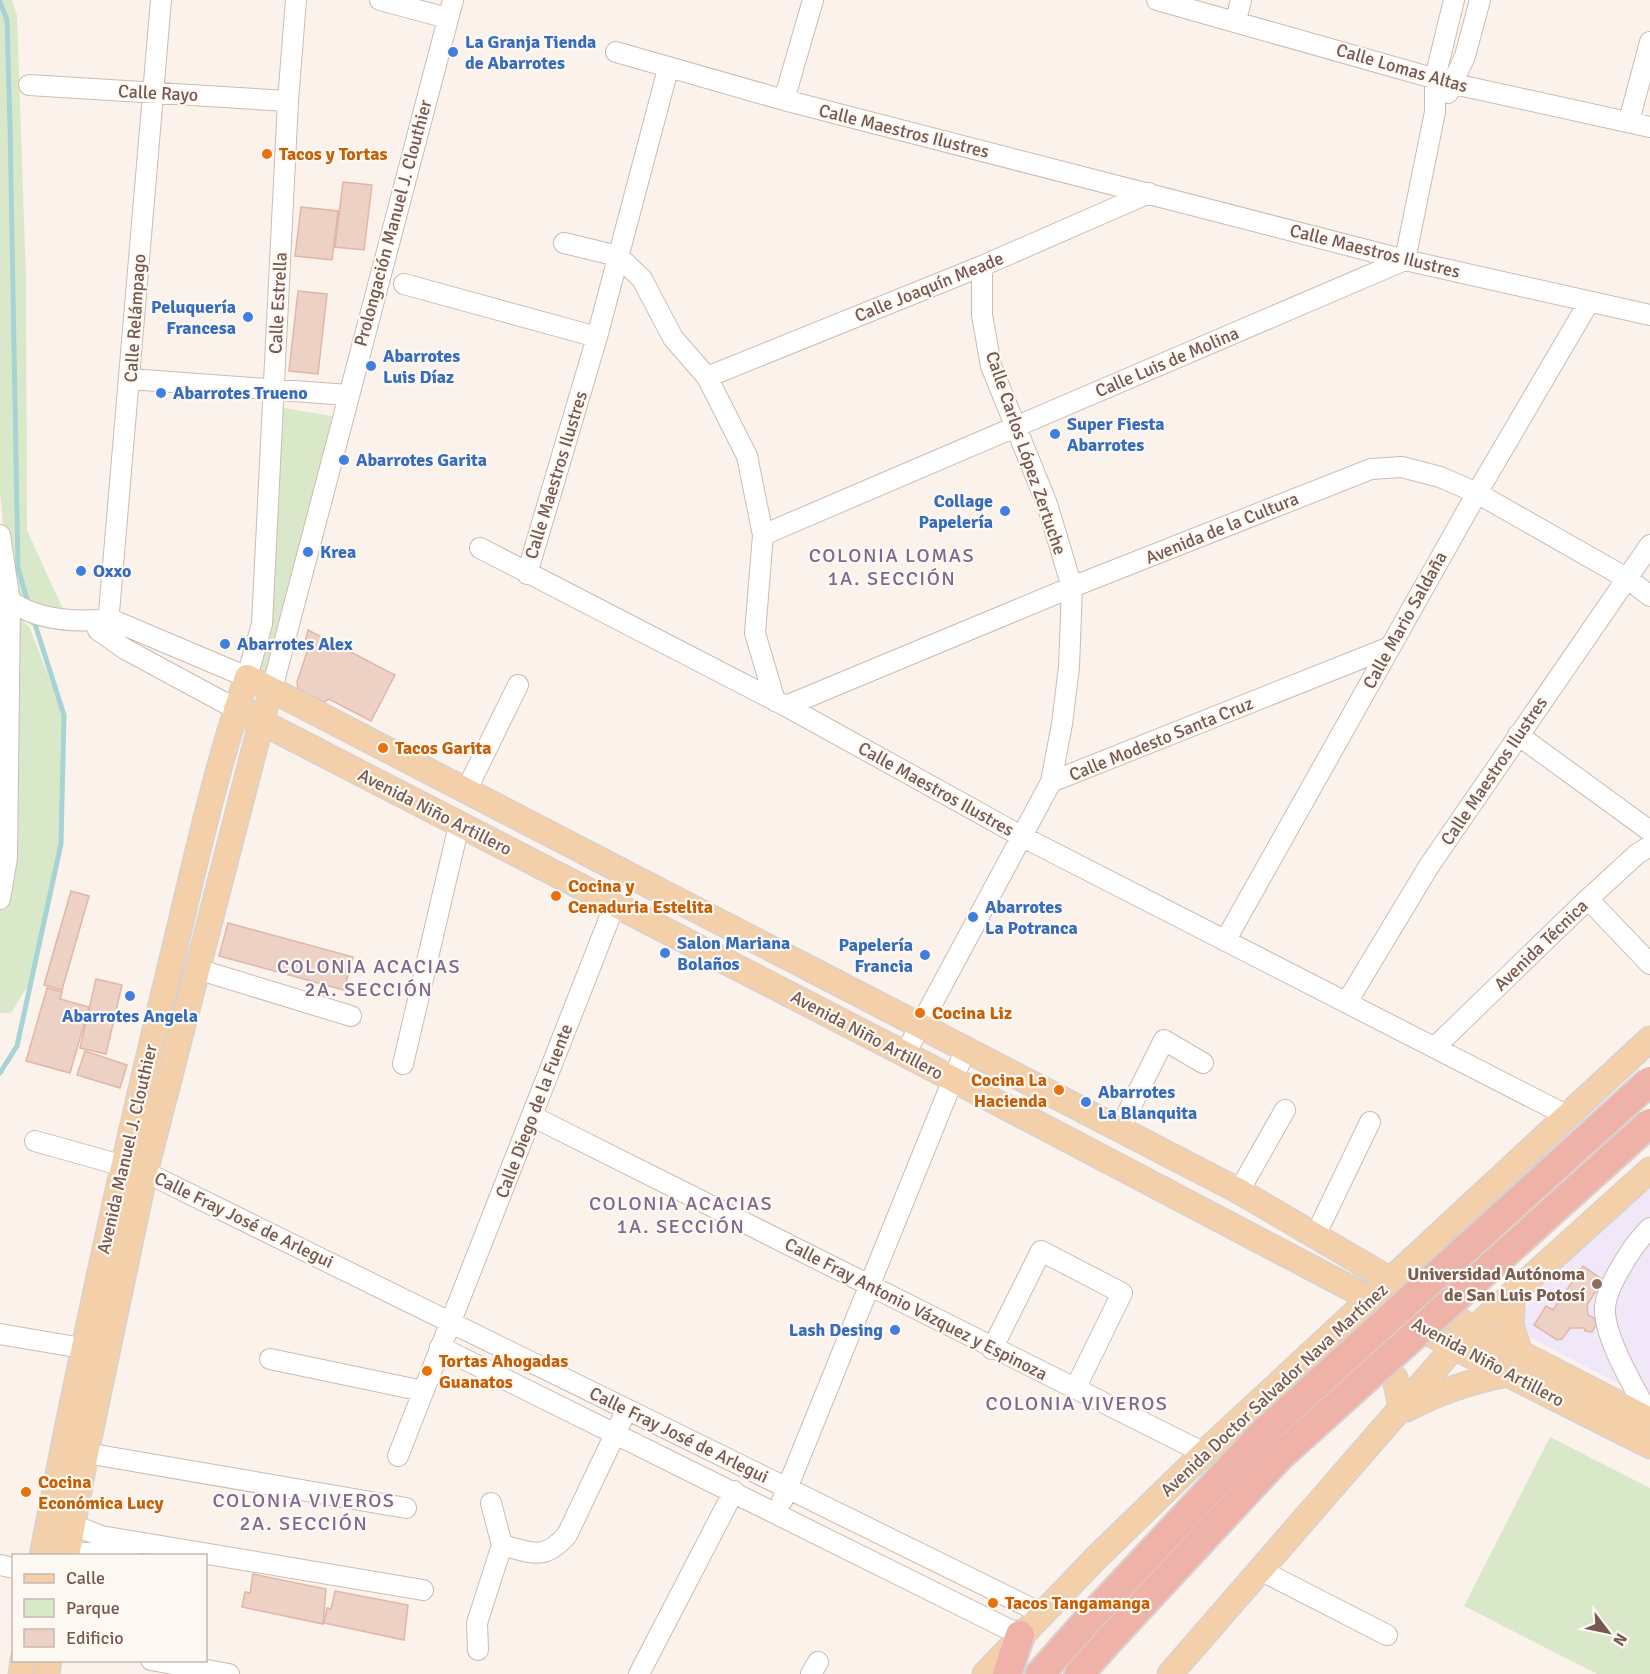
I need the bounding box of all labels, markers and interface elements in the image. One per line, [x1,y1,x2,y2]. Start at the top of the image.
place label: La Granja Tienda de Abarrotes [465,31,596,74]
street label: Calle Lomas Altas [1334,39,1470,97]
marker: La Granja Tienda de Abarrotes [446,45,460,59]
street label: Calle Rayo [117,80,199,106]
street label: Prolongación Manuel J. Clouthier [349,97,437,349]
street label: Calle Maestros Ilustres [817,99,992,163]
place label: Tacos y Tortas [279,143,387,165]
marker: Tacos y Tortas [260,147,274,161]
street label: Calle Maestros Ilustres [1288,219,1463,283]
street label: Calle Joaquín Meade [851,247,1007,327]
street label: Calle Estrella [264,251,292,355]
street label: Calle Relámpago [120,253,150,383]
place label: Peluquería Francesa [151,296,236,339]
marker: Peluquería Francesa [241,310,255,324]
street label: Calle Luis de Molina [1092,322,1242,402]
place label: Abarrotes Luis Díaz [383,345,460,388]
street label: Calle Carlos López Zertuche [981,348,1071,558]
marker: Abarrotes Luis Díaz [364,359,378,373]
place label: Abarrotes Trueno [173,382,308,404]
marker: Abarrotes Trueno [154,386,168,400]
street label: Calle Maestros Ilustres [520,388,592,562]
place label: Super Fiesta Abarrotes [1067,413,1165,456]
marker: Super Fiesta Abarrotes [1048,427,1062,441]
place label: Abarrotes Garita [356,449,487,471]
marker: Abarrotes Garita [337,453,351,467]
street label: Avenida de la Cultura [1142,487,1302,569]
place label: Collage Papelería [918,490,993,533]
marker: Collage Papelería [998,504,1012,518]
place label: Krea [320,541,356,563]
district label: COLONIA LOMAS 1A. SECCIÓN [809,543,975,591]
marker: Krea [301,545,315,559]
street label: Calle Mario Saldaña [1358,547,1452,693]
place label: Oxxo [93,560,131,582]
marker: Oxxo [74,564,88,578]
place label: Abarrotes Alex [237,633,353,655]
marker: Abarrotes Alex [218,637,232,651]
street label: Calle Modesto Santa Cruz [1066,692,1256,786]
street label: Calle Maestros Ilustres [1436,692,1552,850]
place label: Tacos Garita [395,737,492,759]
street label: Calle Maestros Ilustres [854,737,1018,841]
marker: Tacos Garita [376,741,390,755]
street label: Avenida Niño Artillero [355,764,515,860]
place label: Cocina y Cenaduria Estelita [568,875,713,918]
marker: Cocina y Cenaduria Estelita [549,889,563,903]
street label: Avenida Técnica [1489,895,1593,995]
place label: Abarrotes La Potranca [985,896,1078,939]
marker: Abarrotes La Potranca [966,910,980,924]
place label: Salon Mariana Bolaños [677,932,790,975]
place label: Papelería Francia [838,934,913,977]
marker: Salon Mariana Bolaños [658,946,672,960]
marker: Papelería Francia [918,948,932,962]
district label: COLONIA ACACIAS 2A. SECCIÓN [277,954,461,1002]
street label: Avenida Niño Artillero [787,986,947,1084]
marker: Abarrotes Angela [123,989,137,1003]
place label: Cocina Liz [932,1002,1012,1024]
place label: Abarrotes Angela [62,1005,198,1027]
marker: Cocina Liz [913,1006,927,1020]
street label: Calle Diego de la Fuente [491,1021,577,1201]
street label: Avenida Manuel J. Clouthier [92,1042,162,1256]
place label: Cocina La Hacienda [971,1069,1047,1112]
place label: Abarrotes La Blanquita [1098,1081,1197,1124]
marker: Cocina La Hacienda [1052,1083,1066,1097]
marker: Abarrotes La Blanquita [1079,1095,1093,1109]
street label: Calle Fray José de Arlegui [151,1167,337,1273]
district label: COLONIA ACACIAS 1A. SECCIÓN [589,1191,773,1239]
street label: Calle Fray Antonio Vázquez y Espinoza [781,1233,1051,1385]
place label: Universidad Autónoma de San Luis Potosí [1407,1263,1586,1306]
marker: Universidad Autónoma de San Luis Potosí [1590,1277,1604,1291]
street label: Avenida Doctor Salvador Nava Martínez [1156,1279,1392,1501]
street label: Avenida Niño Artillero [1408,1313,1568,1411]
place label: Lash Desing [789,1319,883,1341]
marker: Lash Desing [888,1323,902,1337]
place label: Tortas Ahogadas Guanatos [439,1350,568,1393]
marker: Tortas Ahogadas Guanatos [420,1364,434,1378]
street label: Calle Fray José de Arlegui [586,1382,772,1488]
district label: COLONIA VIVEROS [986,1391,1168,1416]
place label: Cocina Económica Lucy [38,1471,163,1514]
marker: Cocina Económica Lucy [19,1485,33,1499]
district label: COLONIA VIVEROS 2A. SECCIÓN [213,1488,395,1536]
legend [12,1554,207,1662]
text: Calle [66,1567,105,1589]
place label: Tacos Tangamanga [1005,1592,1150,1614]
marker: Tacos Tangamanga [986,1596,1000,1610]
text: Parque [66,1597,120,1619]
north arrow [1578,1602,1638,1662]
text: Edificio [66,1627,124,1649]
text: N [1608,1629,1631,1649]

